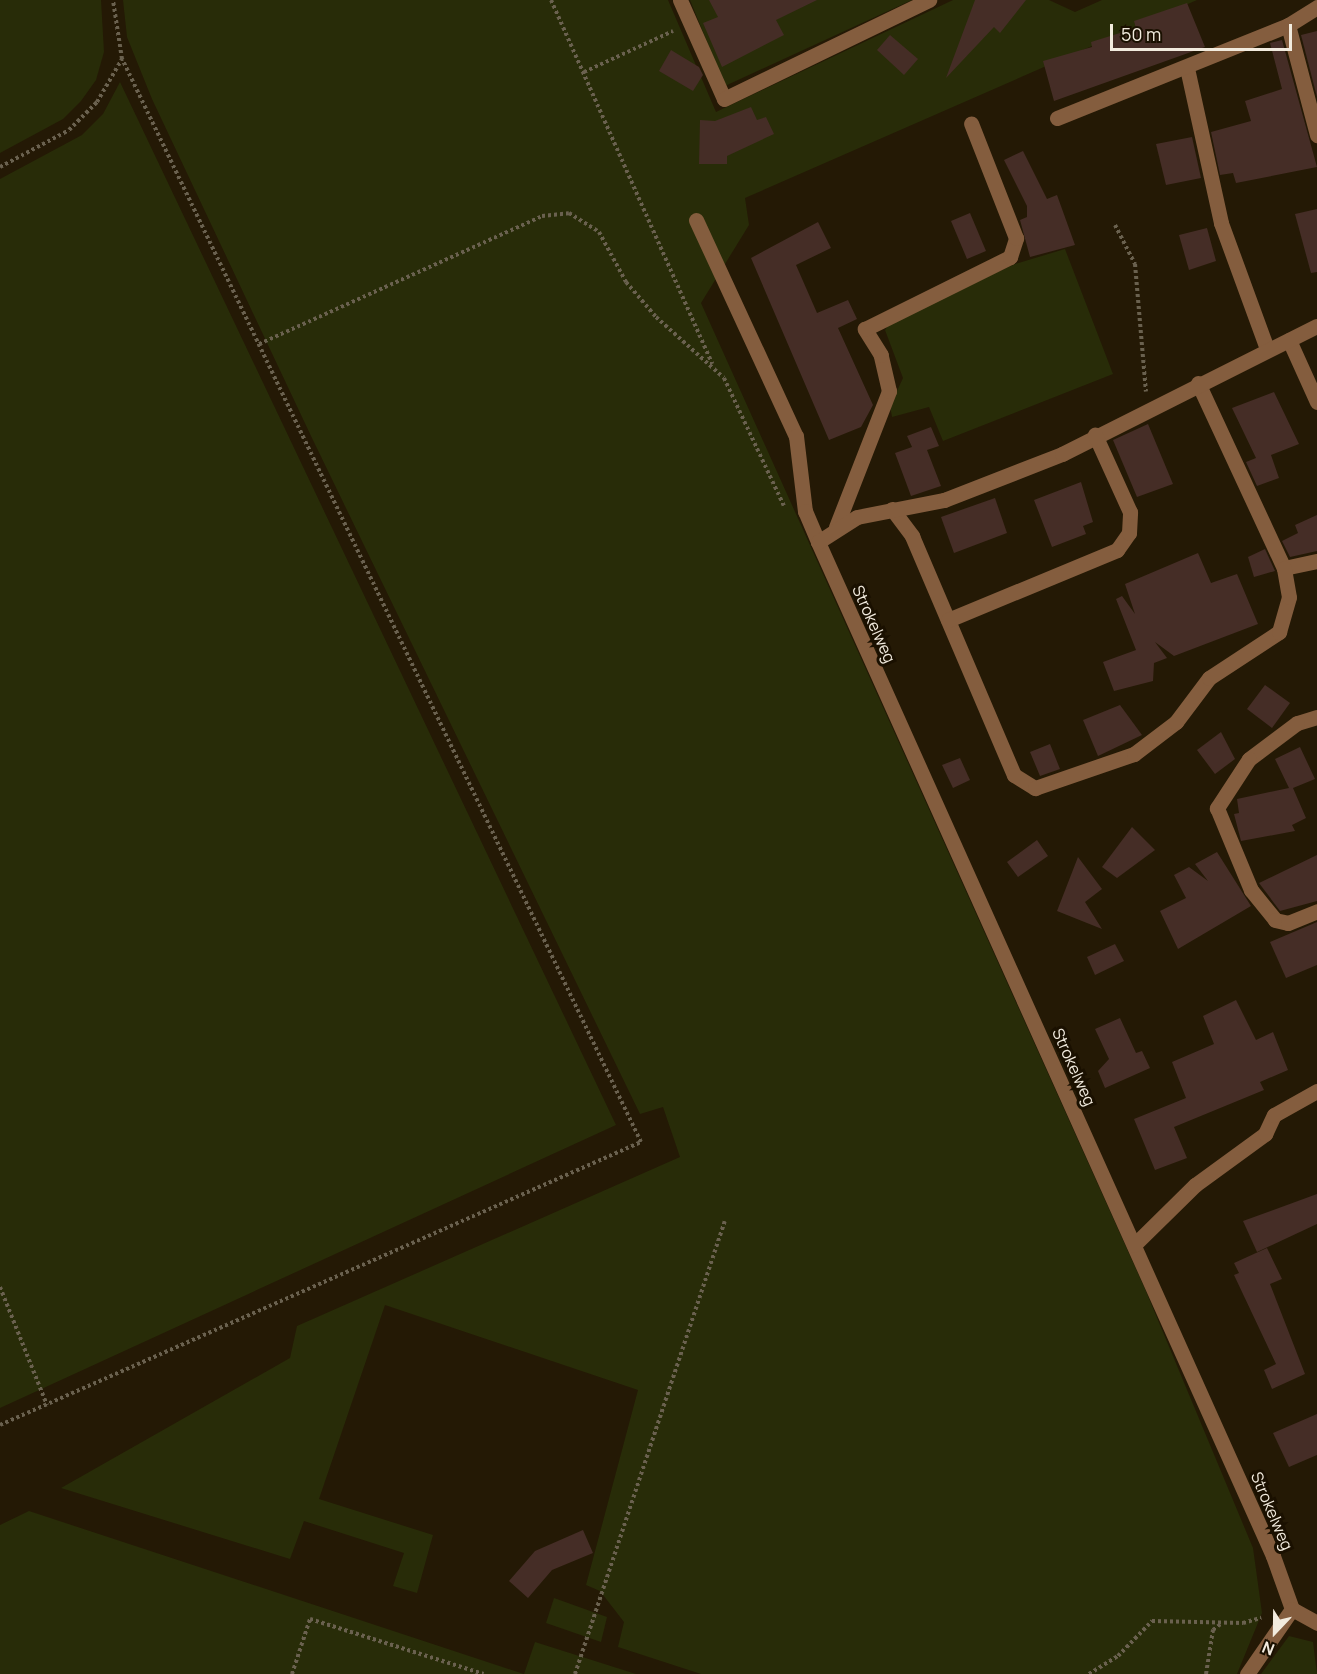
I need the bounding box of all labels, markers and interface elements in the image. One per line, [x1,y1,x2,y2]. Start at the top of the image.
scale bar [1113,12,1294,50]
text: 50 m [1121,22,1161,46]
street label: Strokelweg [848,582,900,666]
street label: Strokelweg [1048,1025,1100,1109]
street label: Strokelweg [1247,1469,1297,1553]
north arrow [1245,1602,1305,1662]
text: N [1259,1636,1278,1661]

